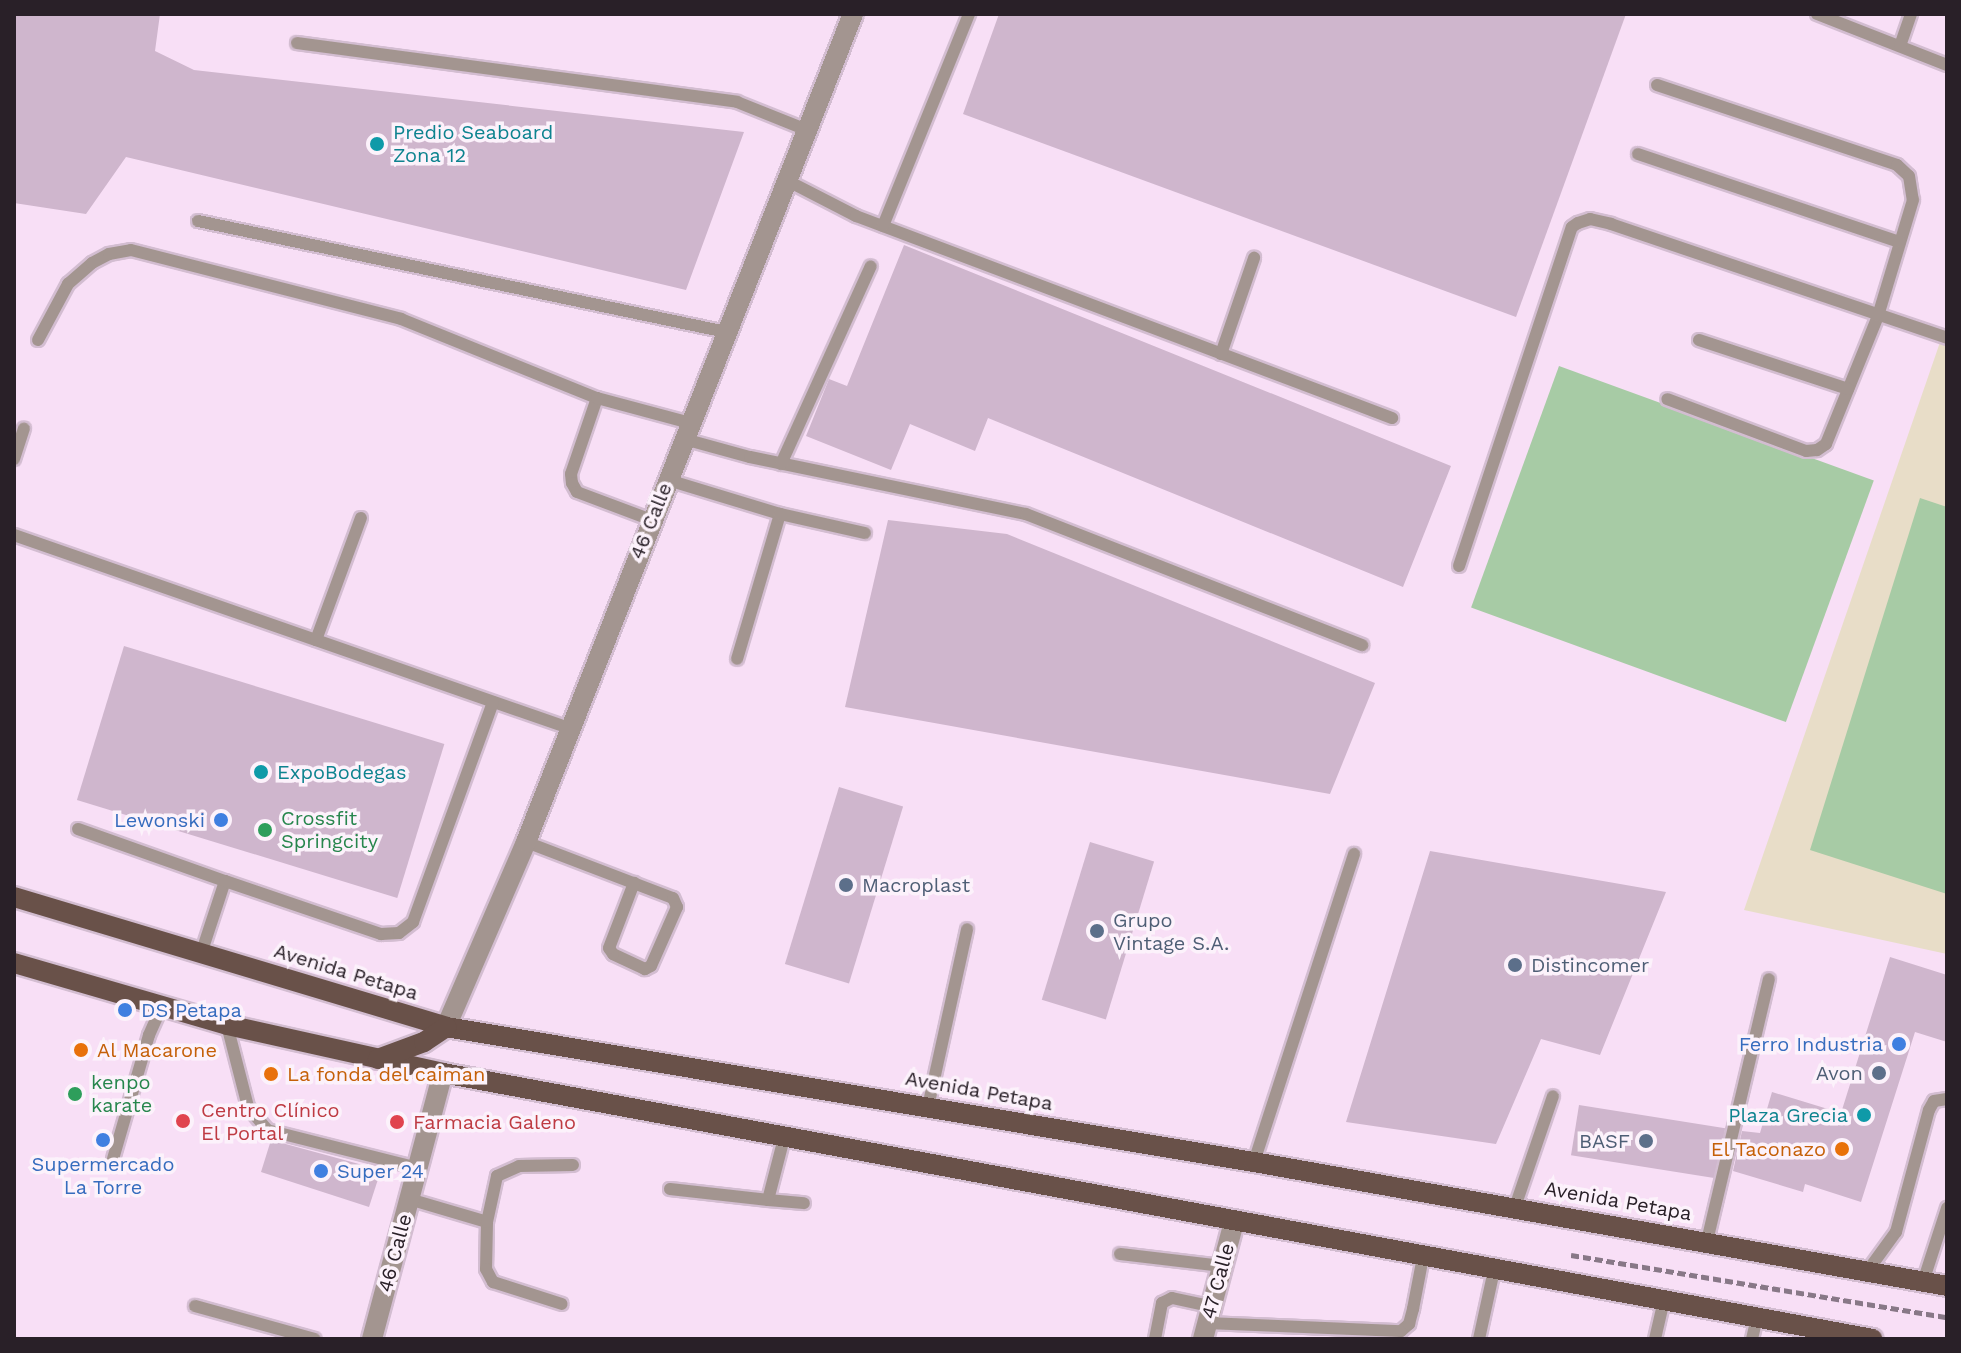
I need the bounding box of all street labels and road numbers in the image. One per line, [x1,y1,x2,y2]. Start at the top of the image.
street label: 46 Calle [625,479,677,563]
street label: Avenida Petapa [271,939,421,1005]
street label: Avenida Petapa [903,1066,1055,1116]
street label: Avenida Petapa [1542,1176,1694,1226]
street label: 46 Calle [373,1211,417,1295]
street label: 47 Calle [1196,1240,1240,1322]

